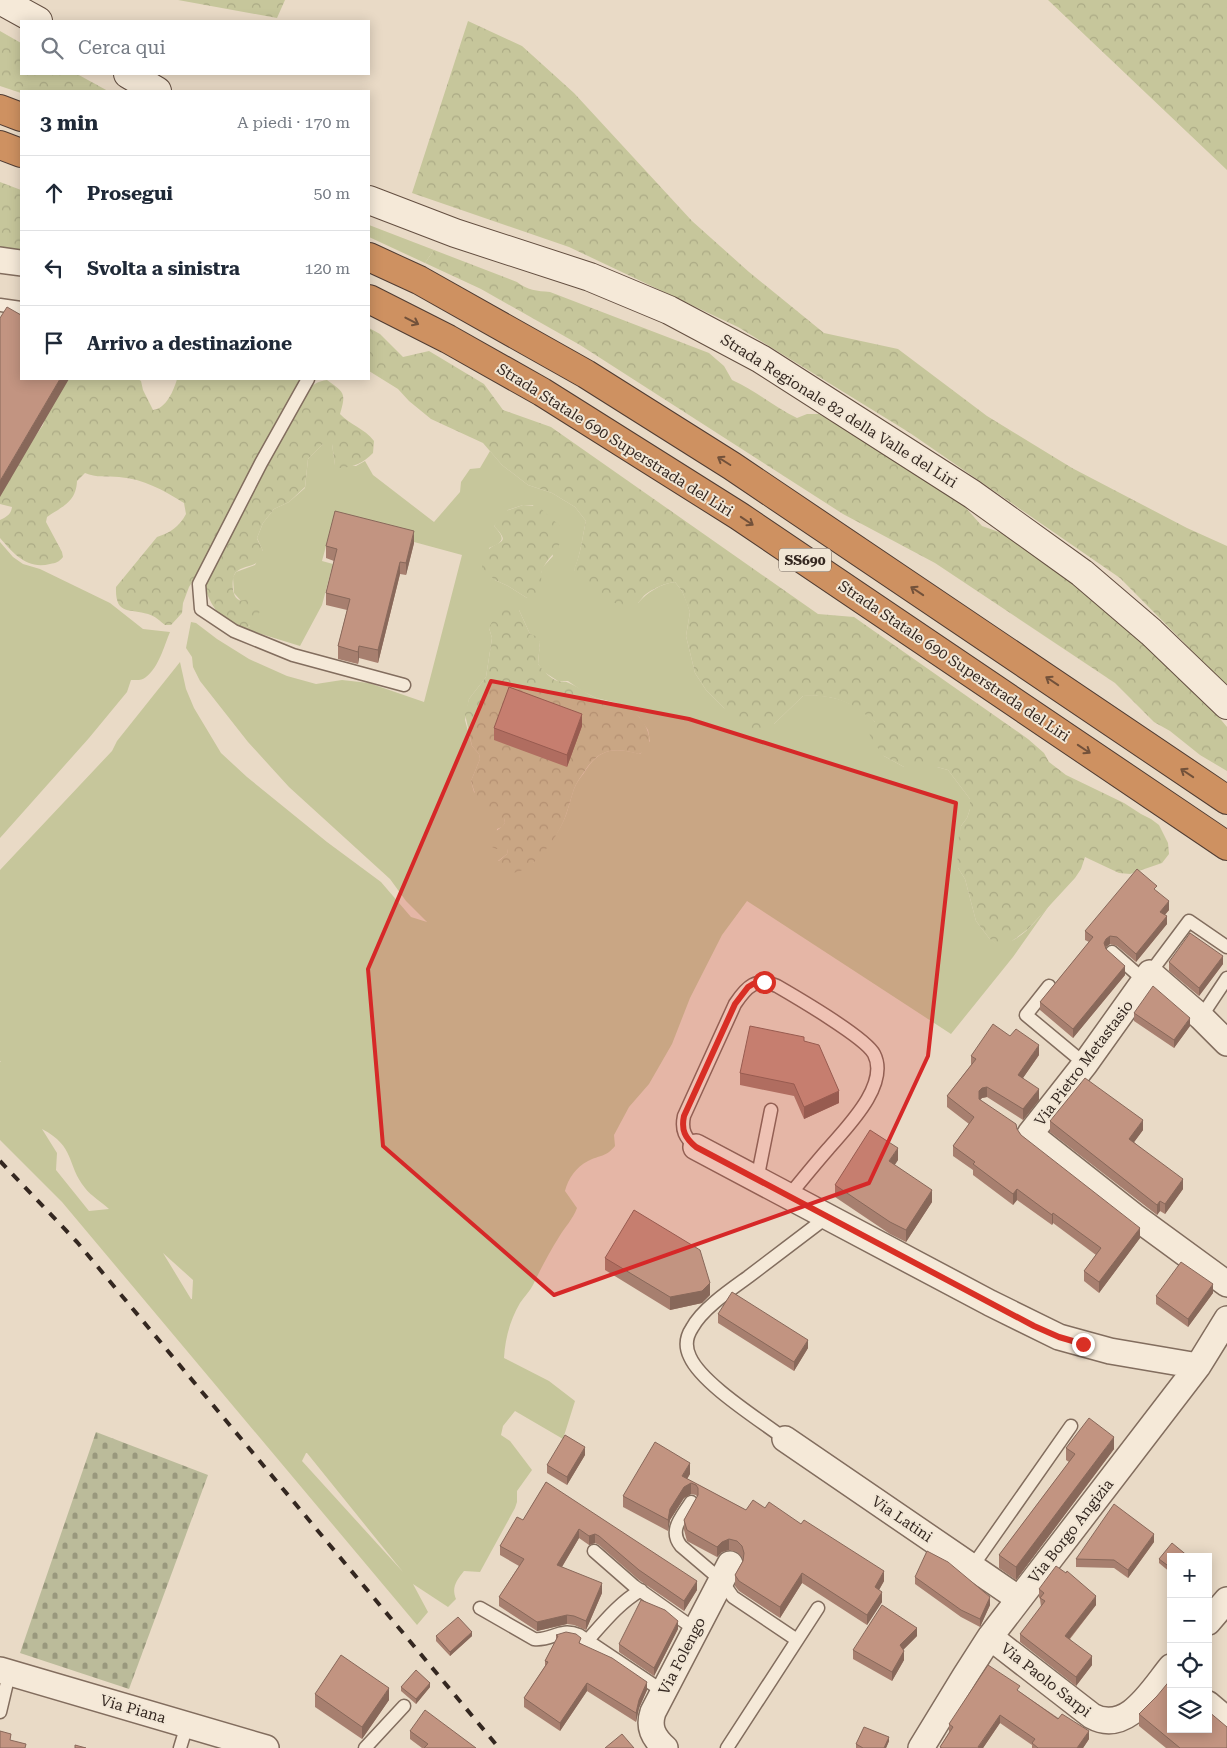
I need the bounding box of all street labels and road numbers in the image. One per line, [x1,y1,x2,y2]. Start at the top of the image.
street label: Strada Regionale 82 della Valle del Liri [717,330,961,492]
street label: Strada Statale 690 Superstrada del Liri [494,360,736,521]
road number: SS690 [779,548,831,572]
street label: Strada Statale 690 Superstrada del Liri [835,577,1073,745]
street label: Via Pietro Metastasio [1031,997,1137,1129]
street label: Via Borgo Angizia [1025,1475,1117,1587]
street label: Via Latini [868,1492,936,1546]
street label: Via Folengo [655,1614,709,1698]
street label: Via Paolo Sarpi [997,1639,1095,1721]
street label: Via Piana [98,1691,168,1727]

